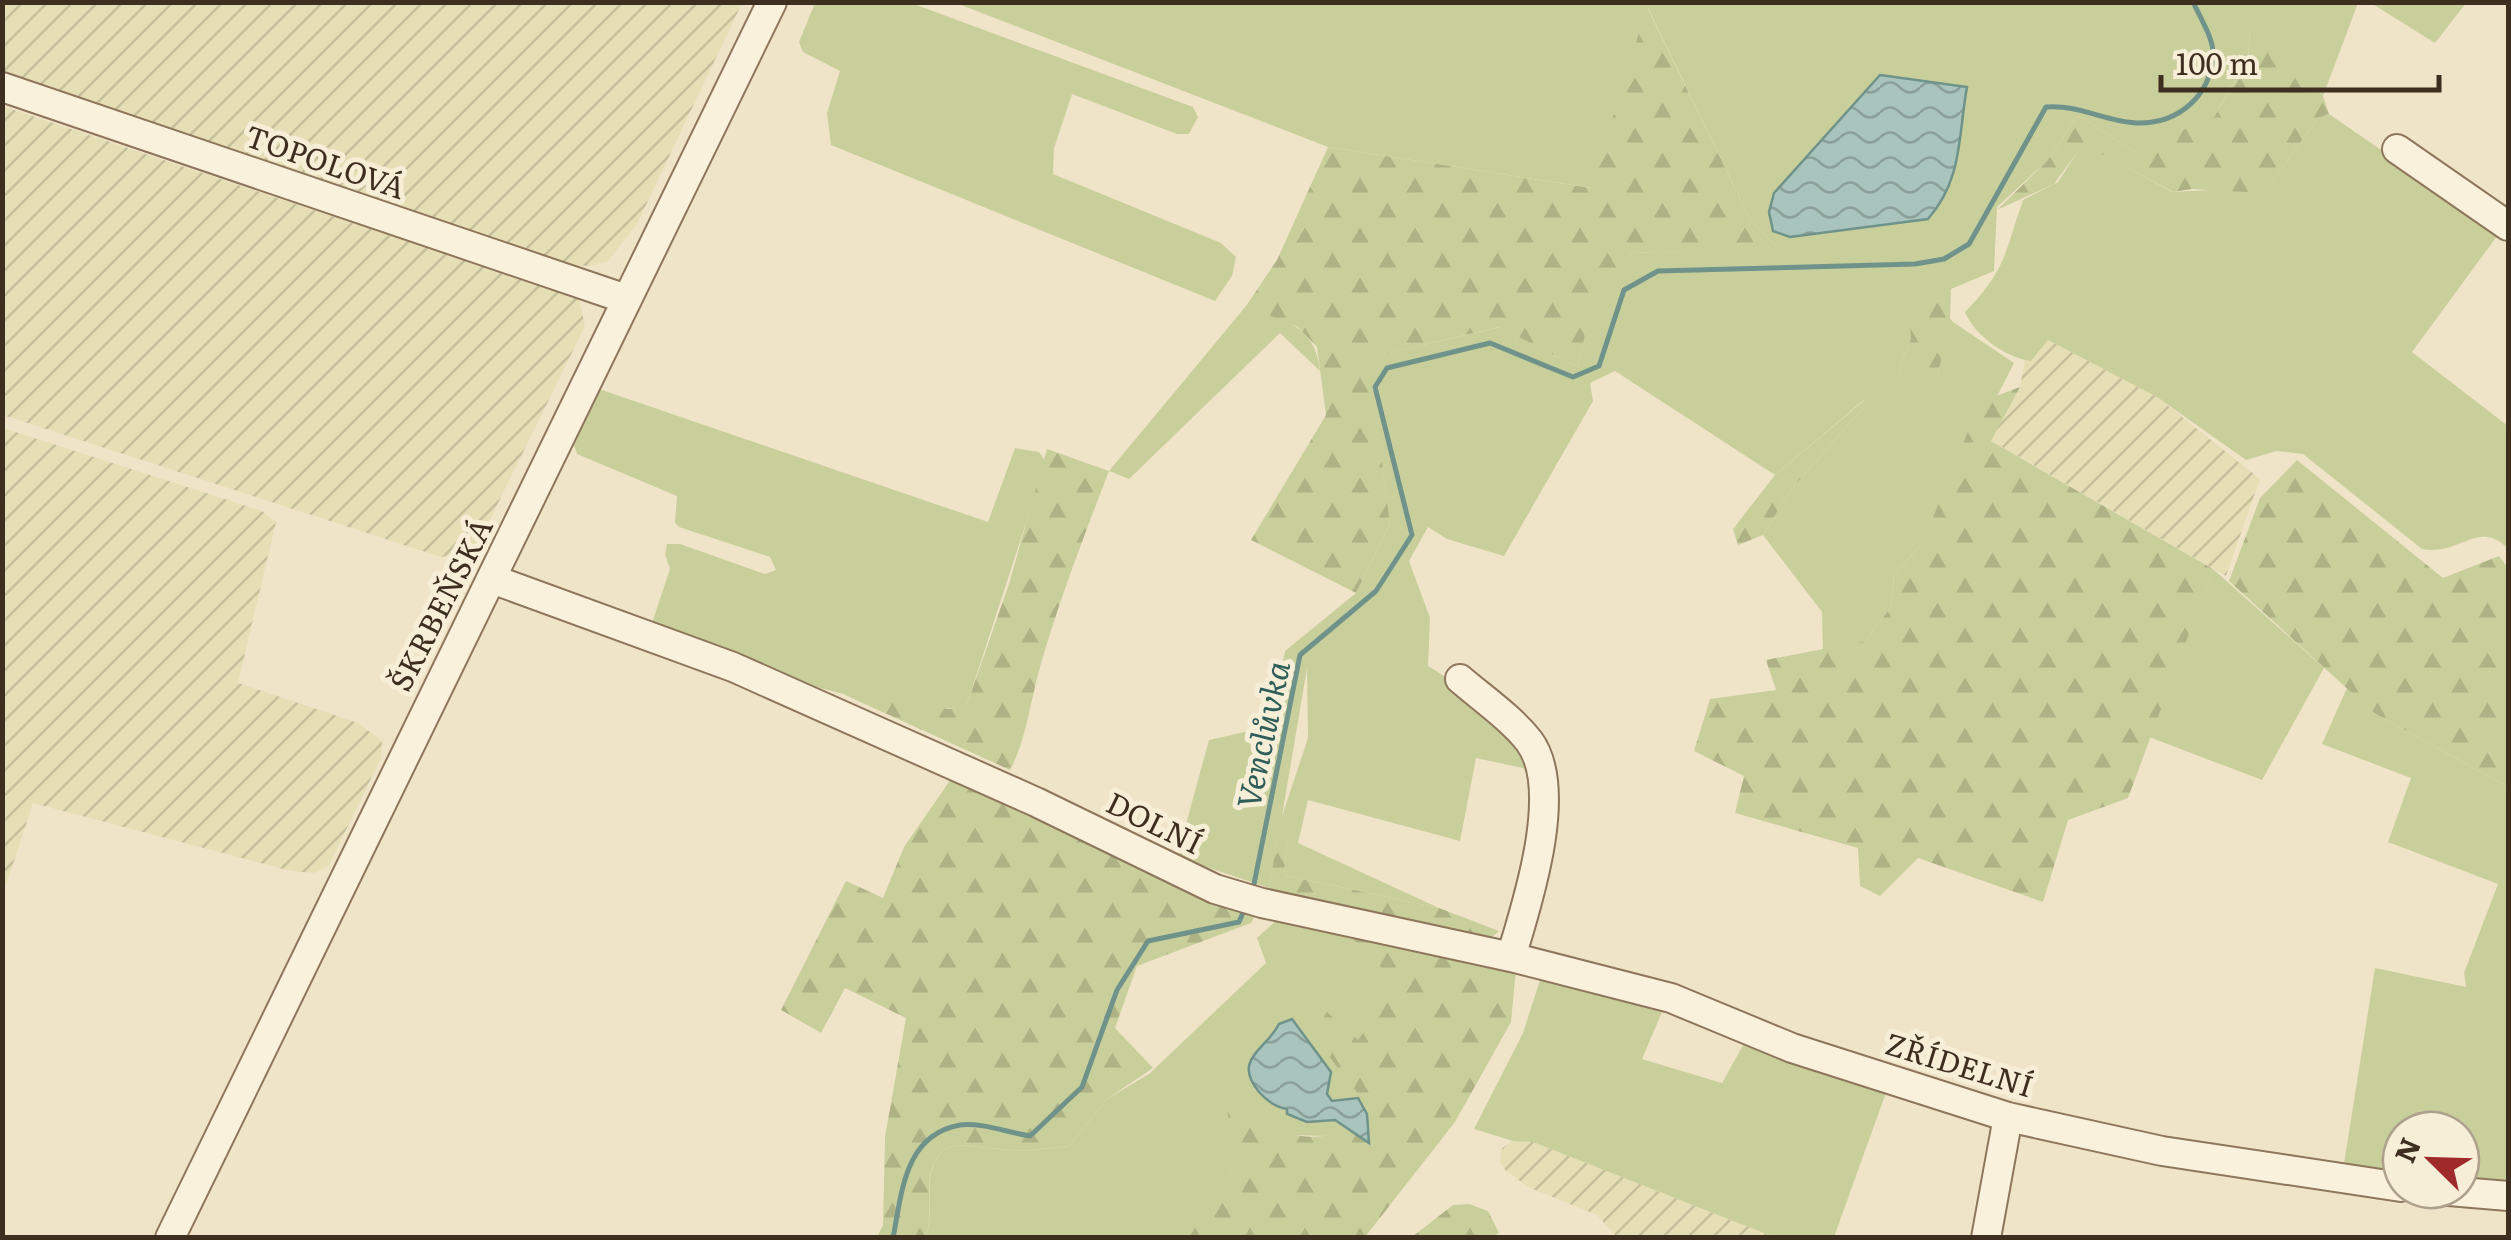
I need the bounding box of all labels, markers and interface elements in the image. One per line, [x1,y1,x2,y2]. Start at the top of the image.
scale bar [2161,30,2438,92]
text: 100 m [2176,40,2258,84]
street label: TOPOLOVÁ [240,112,412,208]
street label: ŠKRBEŇSKÁ [377,509,502,698]
water label: Venclůvka [1222,656,1300,812]
street label: DOLNÍ [1100,779,1211,863]
street label: ZŘÍDELNÍ [1881,1020,2039,1106]
north arrow [2381,1110,2481,1210]
text: N [2382,1130,2430,1168]

